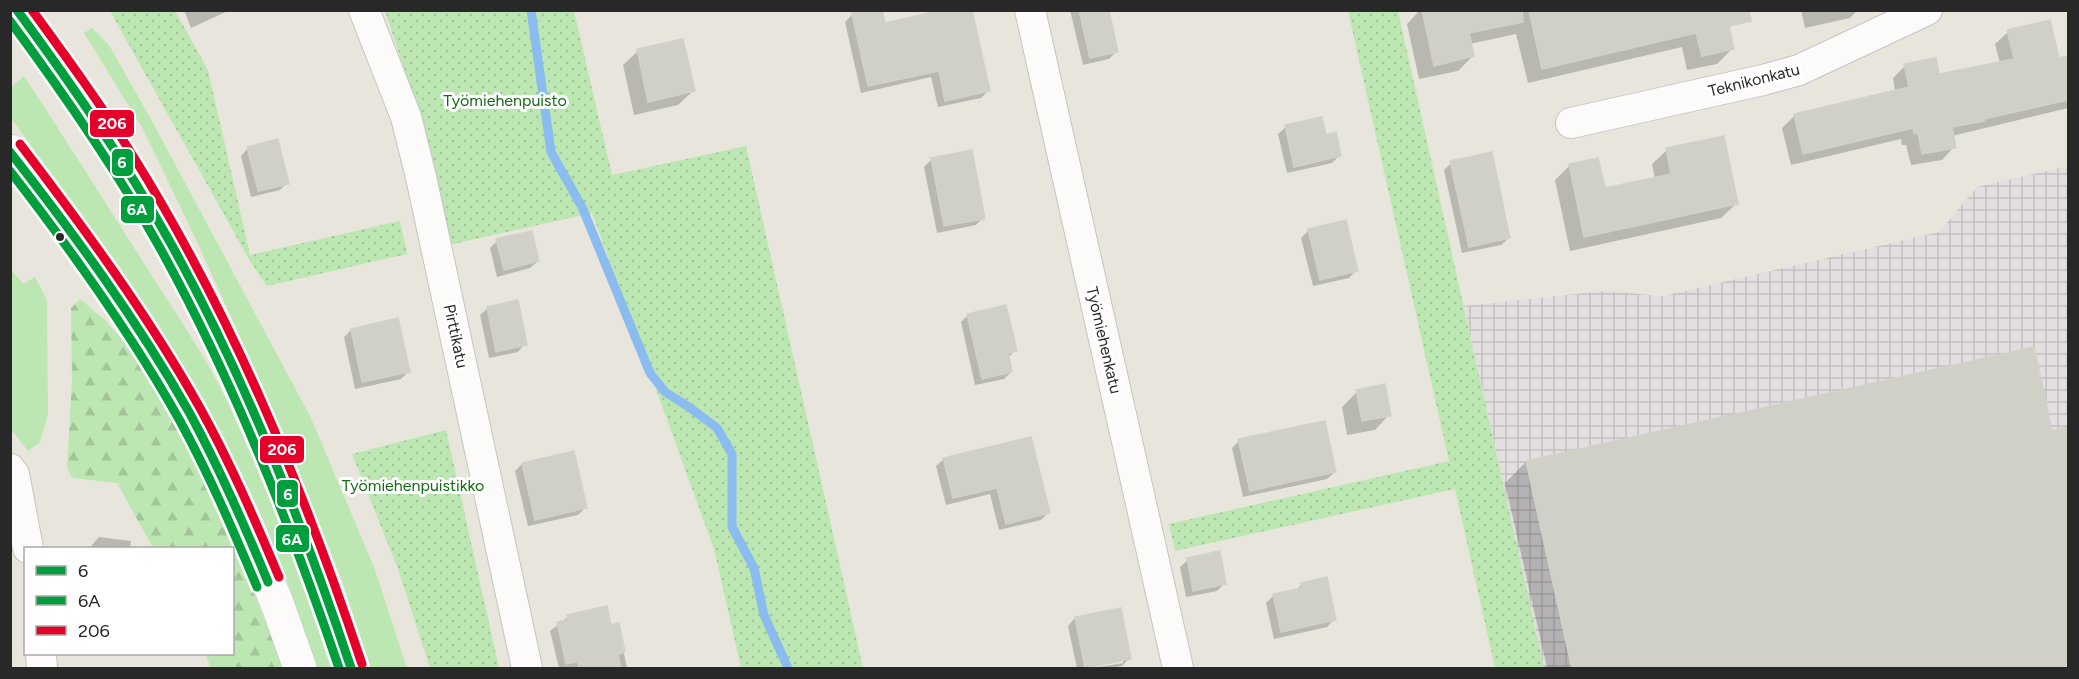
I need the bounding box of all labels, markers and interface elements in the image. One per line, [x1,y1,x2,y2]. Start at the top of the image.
street label: Teknikonkatu [1706,59,1802,101]
park label: Työmiehenpuisto [443,91,567,110]
line badge: 206 [89,109,135,138]
text: 206 [98,114,126,133]
line badge: 6 [111,148,134,177]
text: 6 [117,153,127,172]
line badge: 6A [120,195,155,224]
text: 6A [127,200,148,219]
unlabelled marker [54,231,66,243]
street label: Työmiehenkatu [1082,284,1126,396]
street label: Pirttikatu [440,302,472,370]
line badge: 206 [259,435,305,464]
text: 206 [268,440,296,459]
park label: Työmiehenpuistikko [342,476,484,495]
line badge: 6 [276,479,299,508]
text: 6 [283,485,293,504]
line badge: 6A [275,524,310,553]
text: 6A [282,530,303,549]
legend [24,547,234,655]
text: 6 [78,560,88,582]
text: 6A [78,590,100,612]
text: 206 [78,620,110,642]

